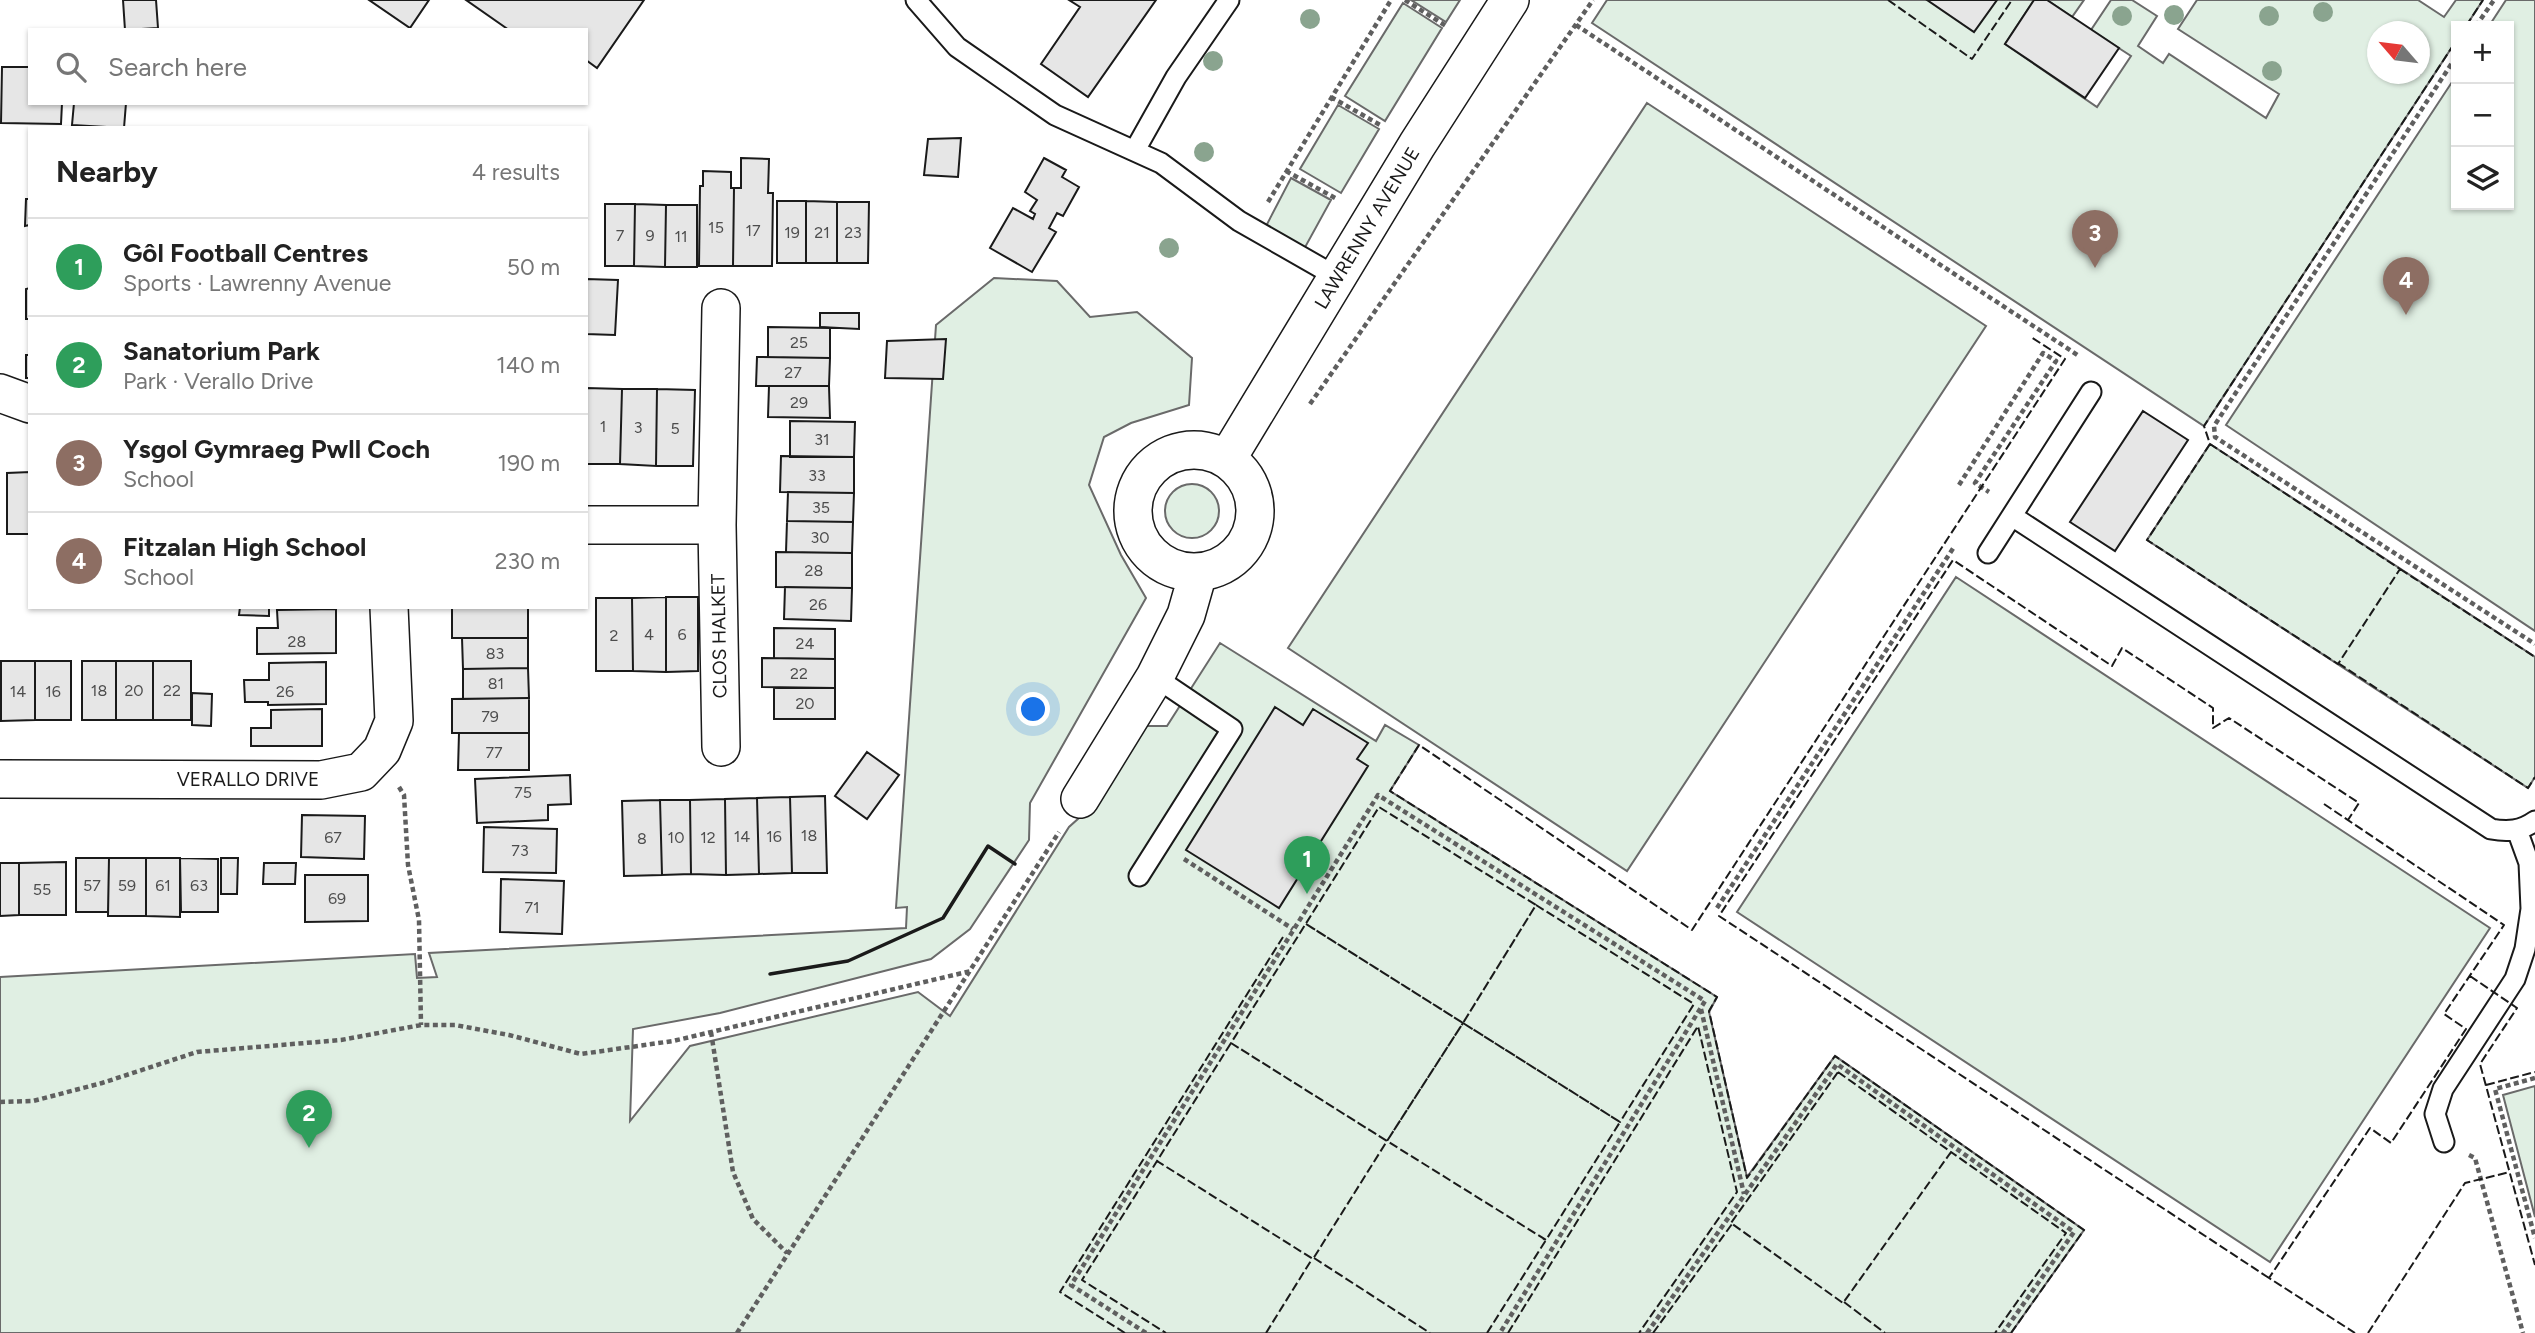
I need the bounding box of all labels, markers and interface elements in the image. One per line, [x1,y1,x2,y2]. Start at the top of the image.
north arrow [2367,21,2430,84]
map controls [2451,21,2514,210]
button: + [2451,21,2514,84]
search box [28,28,588,105]
icon: search [52,48,90,86]
text: Search here [108,51,247,83]
button: − [2451,84,2514,147]
street label: LAWRENNY AVENUE [1310,143,1424,313]
button: layers [2451,147,2514,210]
text: Nearby [56,153,158,190]
text: 4 results [472,158,560,186]
pin: 3 [2072,210,2118,268]
house number: 15 [708,218,724,237]
house number: 17 [745,221,761,240]
house number: 19 [784,223,800,242]
house number: 21 [814,223,830,242]
house number: 23 [844,223,862,242]
house number: 7 [616,226,625,245]
house number: 9 [645,226,655,245]
house number: 11 [674,227,688,246]
text: Gôl Football Centres [123,237,368,269]
text: 1 [74,253,84,281]
text: 50 m [507,253,560,281]
pin: 4 [2383,257,2429,315]
text: Sports · Lawrenny Avenue [123,269,391,297]
house number: 25 [790,333,808,352]
text: Sanatorium Park [123,335,320,367]
text: 2 [72,351,86,379]
text: 140 m [496,351,560,379]
house number: 27 [784,363,802,382]
text: Park · Verallo Drive [123,367,313,395]
house number: 29 [790,393,808,412]
house number: 1 [600,417,606,436]
house number: 3 [634,418,642,437]
house number: 5 [670,419,680,438]
house number: 31 [814,430,830,449]
text: Ysgol Gymraeg Pwll Coch [123,433,430,465]
text: 3 [73,449,85,477]
text: 190 m [497,449,560,477]
text: School [123,465,194,493]
house number: 33 [808,466,826,485]
house number: 35 [812,498,830,517]
house number: 30 [811,528,829,547]
text: Fitzalan High School [123,531,367,563]
text: 4 [72,547,86,575]
text: 230 m [495,547,560,575]
house number: 28 [805,561,823,580]
text: School [123,563,194,591]
street label: CLOS HALKET [706,573,732,699]
house number: 26 [809,595,827,614]
house number: 4 [644,625,654,644]
house number: 6 [677,625,687,644]
house number: 2 [610,626,618,645]
house number: 28 [288,632,306,651]
house number: 24 [796,634,814,653]
house number: 83 [486,644,504,663]
house number: 22 [790,664,808,683]
house number: 81 [488,674,504,693]
house number: 18 [91,681,107,700]
house number: 20 [124,681,144,700]
house number: 22 [163,681,181,700]
house number: 14 [10,682,26,701]
house number: 16 [45,682,61,701]
house number: 26 [276,682,294,701]
your location [1016,692,1050,726]
house number: 20 [795,694,815,713]
house number: 79 [481,707,499,726]
house number: 77 [485,743,503,762]
street label: VERALLO DRIVE [177,768,319,791]
house number: 75 [514,783,532,802]
house number: 18 [801,826,817,845]
house number: 14 [734,827,750,846]
house number: 16 [766,827,782,846]
house number: 67 [324,828,342,847]
house number: 10 [668,828,684,847]
house number: 12 [700,828,716,847]
house number: 8 [637,829,647,848]
pin: 1 [1284,836,1330,894]
house number: 73 [511,841,529,860]
house number: 57 [83,876,101,895]
house number: 59 [118,876,136,895]
house number: 61 [155,876,171,895]
house number: 63 [190,876,208,895]
house number: 55 [33,880,51,899]
house number: 69 [328,889,346,908]
house number: 71 [524,898,540,917]
pin: 2 [286,1090,332,1148]

